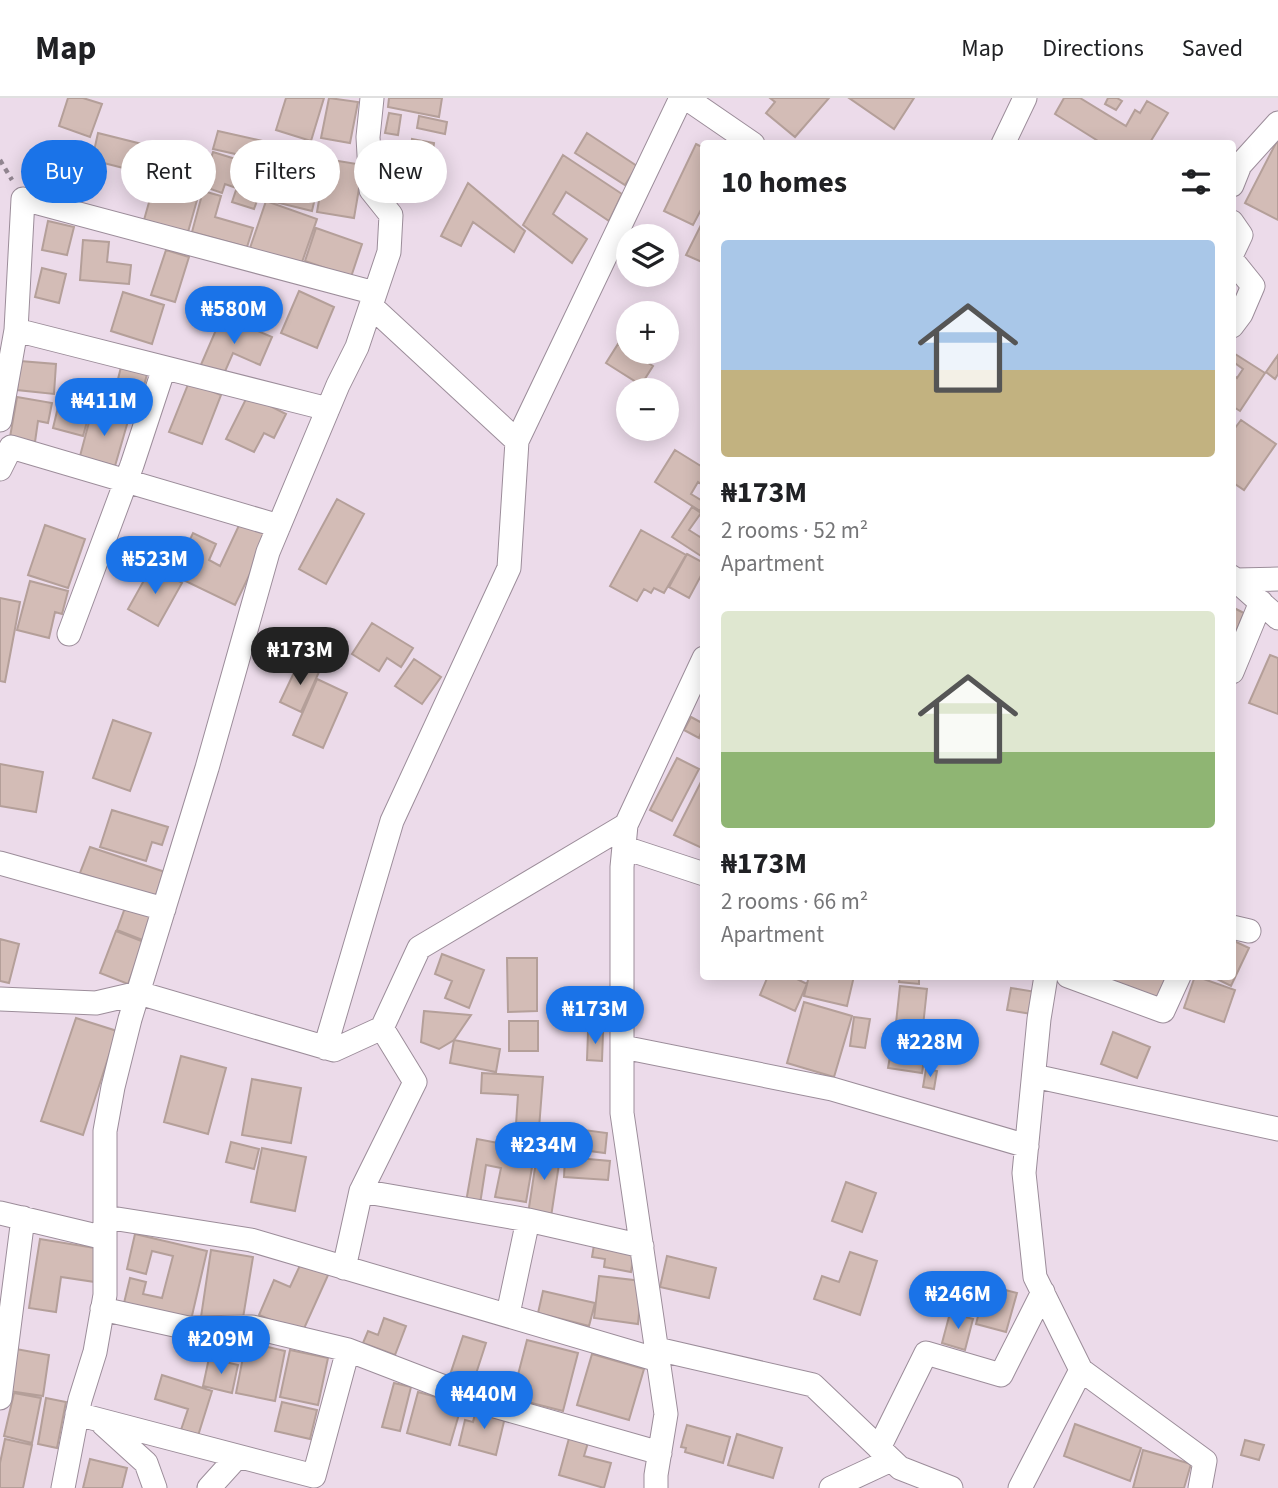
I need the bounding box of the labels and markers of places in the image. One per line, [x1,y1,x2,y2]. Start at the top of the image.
pin: ₦580M [185,286,283,346]
pin: ₦411M [55,378,153,438]
pin: ₦523M [106,536,204,596]
pin: ₦173M [251,628,349,687]
pin: ₦173M [546,986,644,1046]
pin: ₦228M [881,1020,979,1079]
pin: ₦234M [495,1122,593,1182]
pin: ₦246M [909,1272,1007,1331]
pin: ₦209M [172,1316,270,1376]
pin: ₦440M [435,1372,533,1431]

